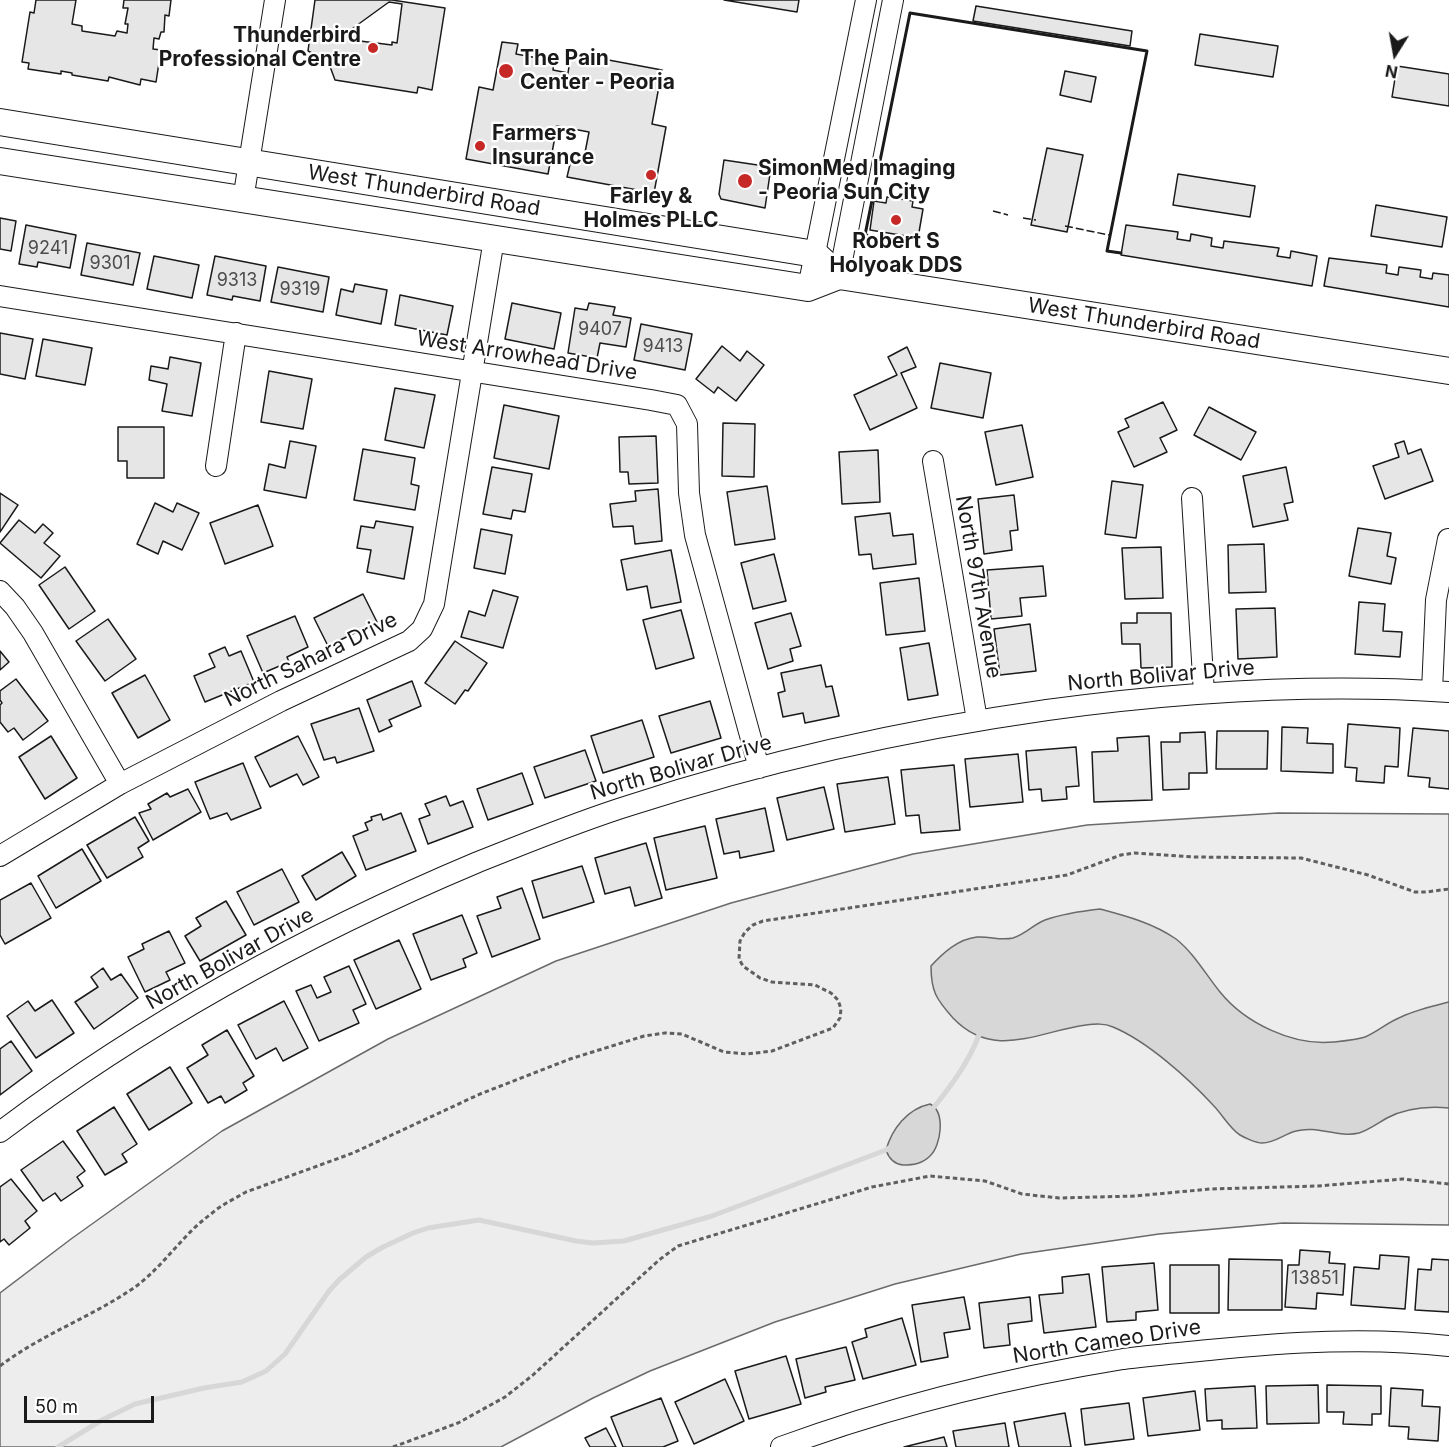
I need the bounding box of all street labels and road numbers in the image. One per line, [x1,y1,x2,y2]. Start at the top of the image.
street label: West Thunderbird Road [306,160,542,222]
street label: West Thunderbird Road [1026,293,1262,355]
street label: West Arrowhead Drive [415,326,639,386]
street label: North 97th Avenue [950,494,1006,680]
street label: North Sahara Drive [221,607,401,713]
street label: North Bolivar Drive [1066,655,1256,697]
street label: North Bolivar Drive [587,730,775,806]
street label: North Bolivar Drive [142,902,318,1016]
street label: North Cameo Drive [1011,1315,1203,1369]

